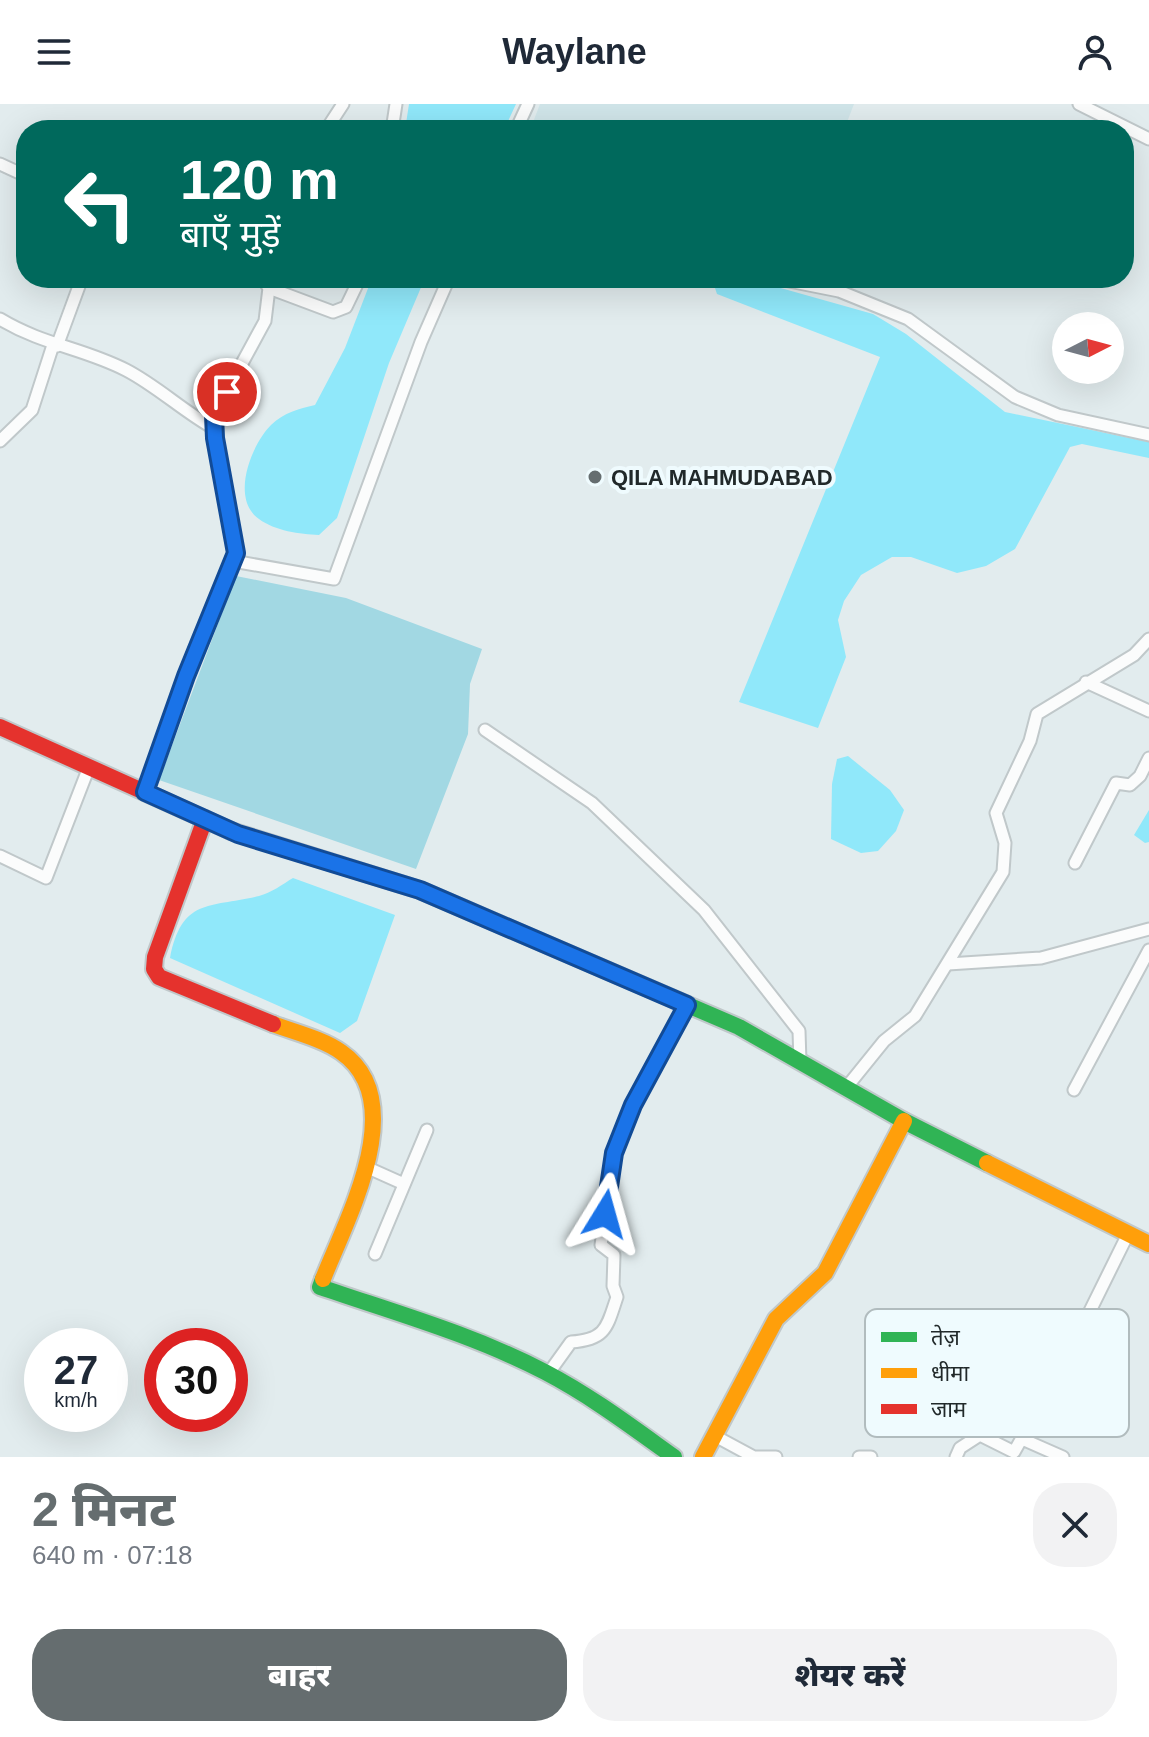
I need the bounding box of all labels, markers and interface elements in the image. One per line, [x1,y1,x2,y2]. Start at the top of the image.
icon: menu [32,30,76,74]
icon: person [1073,30,1117,74]
text: Waylane [502,31,647,72]
text: 120 m [180,148,339,211]
icon: left [48,152,152,256]
text: बाएँ मुड़ें [180,214,281,255]
north arrow [1052,312,1124,384]
map controls [1052,312,1124,384]
pin [193,358,261,426]
icon: arrive [205,370,249,414]
place label: QILA MAHMUDABAD [611,465,833,490]
marker: QILA MAHMUDABAD [586,468,604,486]
position arrow [563,1172,647,1256]
legend [865,1309,1129,1437]
text: तेज़ [931,1324,961,1350]
speed limit sign: 30 [144,1328,248,1432]
text: 27 [54,1348,98,1392]
text: धीमा [931,1361,969,1386]
text: km/h [54,1389,98,1411]
text: जाम [931,1397,967,1422]
text: 2 मिनट [32,1483,175,1536]
button: close [1033,1483,1117,1567]
text: 640 m · 07:18 [32,1540,192,1570]
button: बाहर [32,1629,567,1721]
button: शेयर करें [583,1629,1117,1721]

